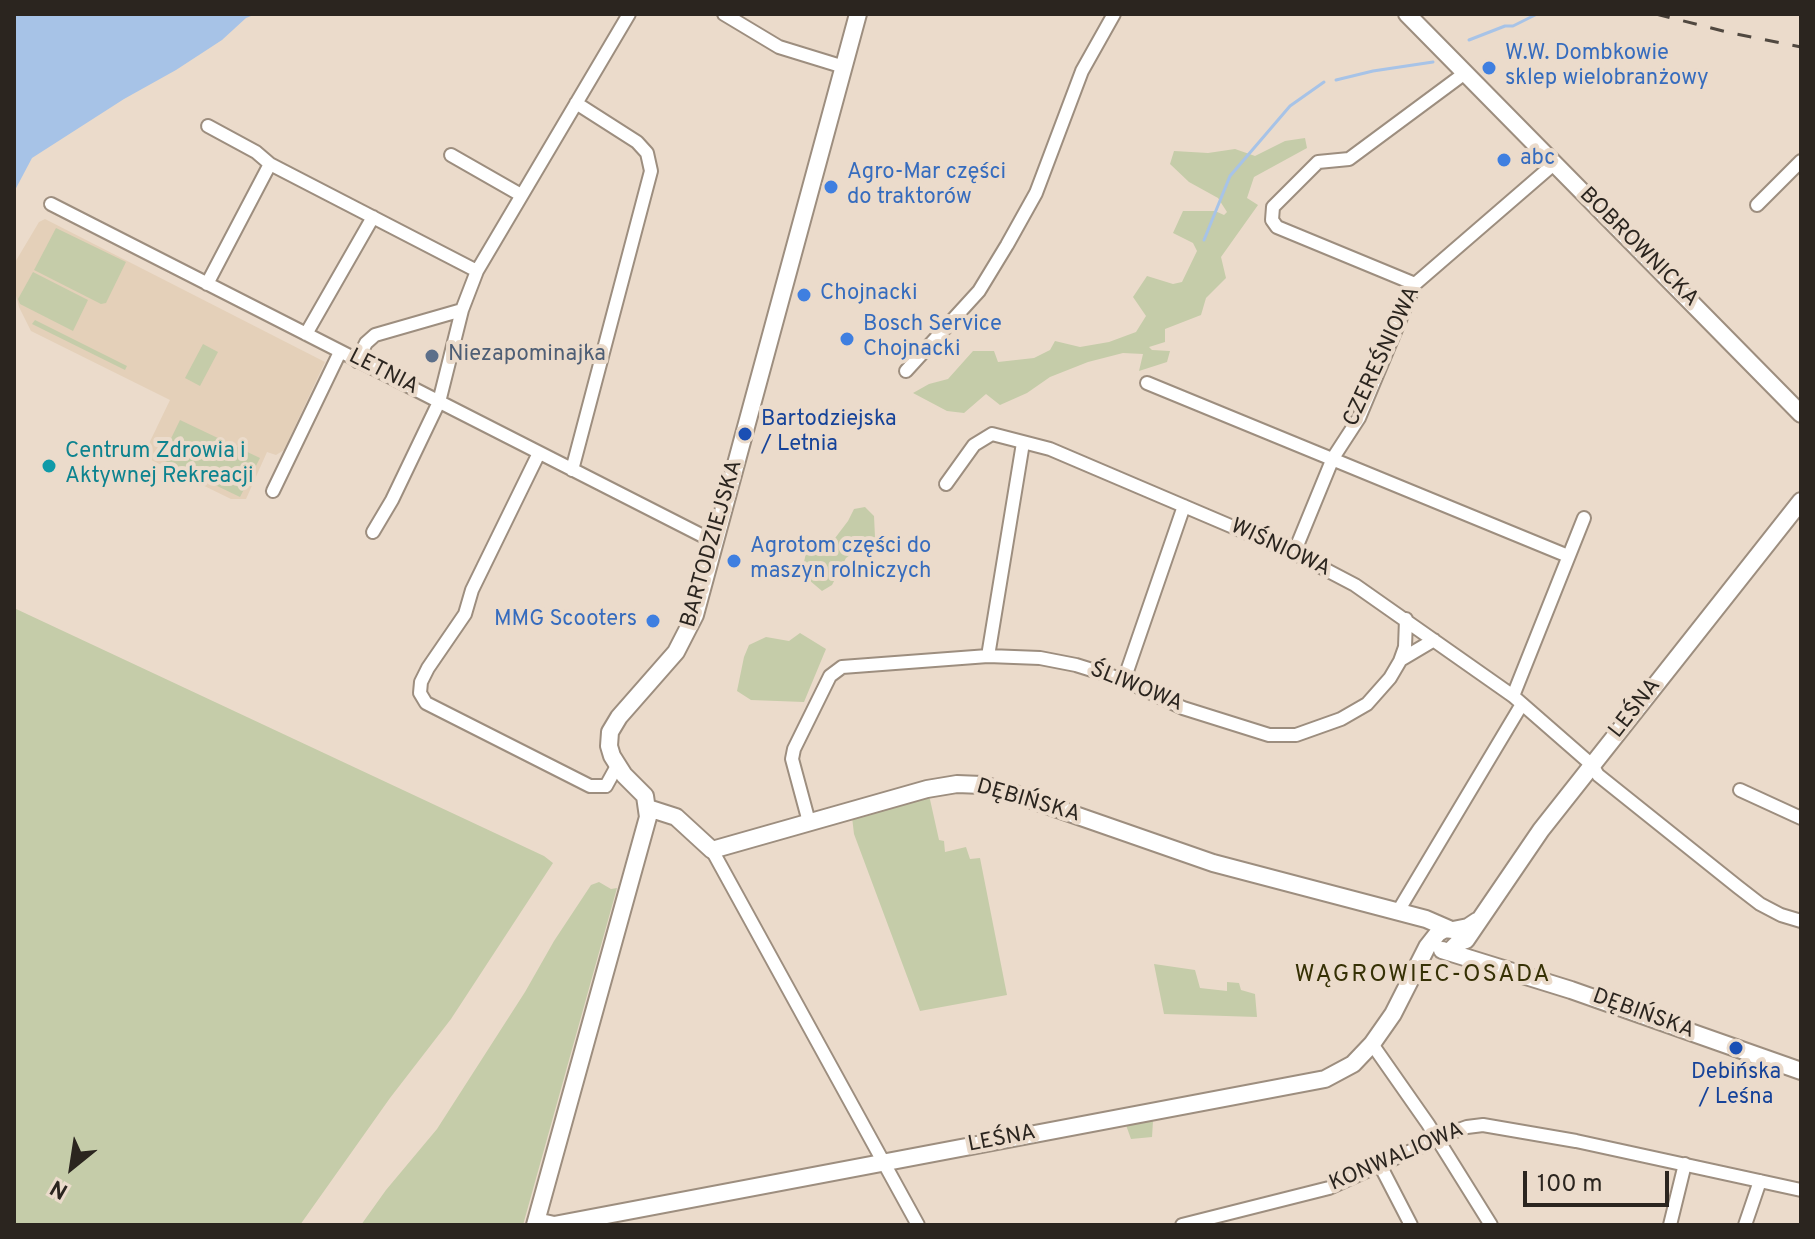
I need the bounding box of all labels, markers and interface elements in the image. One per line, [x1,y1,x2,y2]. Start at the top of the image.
place label: W.W. Dombkowie sklep wielobranżowy [1505,42,1709,94]
marker: W.W. Dombkowie sklep wielobranżowy [1480,59,1498,77]
place label: abc [1520,147,1555,173]
marker: abc [1495,151,1513,169]
place label: Agro-Mar części do traktorów [847,161,1006,212]
marker: Agro-Mar części do traktorów [822,178,840,196]
street label: BOBROWNICKA [1573,183,1703,313]
place label: Chojnacki [820,282,917,308]
street label: CZEREŚNIOWA [1339,283,1427,431]
marker: Chojnacki [795,286,813,304]
place label: Bosch Service Chojnacki [863,313,1002,364]
marker: Bosch Service Chojnacki [838,330,856,348]
place label: Niezapominajka [448,343,606,369]
street label: LETNIA [344,344,422,402]
marker: Niezapominajka [423,347,441,365]
place label: Bartodziejska / Letnia [761,408,897,460]
marker: Bartodziejska / Letnia [736,425,754,443]
place label: Centrum Zdrowia i Aktywnej Rekreacji [65,440,254,492]
marker: Centrum Zdrowia i Aktywnej Rekreacji [40,457,58,475]
street label: BARTODZIEJSKA [677,457,749,631]
street label: WIŚNIOWA [1226,514,1334,584]
place label: Agrotom części do maszyn rolniczych [750,535,931,586]
marker: Agrotom części do maszyn rolniczych [725,552,743,570]
place label: MMG Scooters [494,608,637,634]
marker: MMG Scooters [644,612,662,630]
street label: ŚLIWOWA [1086,657,1186,719]
street label: LEŚNA [1605,674,1667,744]
street label: DĘBIŃSKA [973,775,1083,829]
district label: WĄGROWIEC-OSADA [1294,962,1552,990]
street label: DĘBIŃSKA [1588,984,1698,1046]
marker: Debińska / Leśna [1727,1039,1745,1057]
place label: Debińska / Leśna [1691,1061,1781,1112]
street label: KONWALIOWA [1326,1118,1468,1198]
street label: LEŚNA [966,1121,1038,1159]
north arrow [32,1127,112,1207]
scale bar [1527,1155,1673,1205]
text: 100 m [1537,1170,1603,1200]
text: N [46,1173,73,1204]

